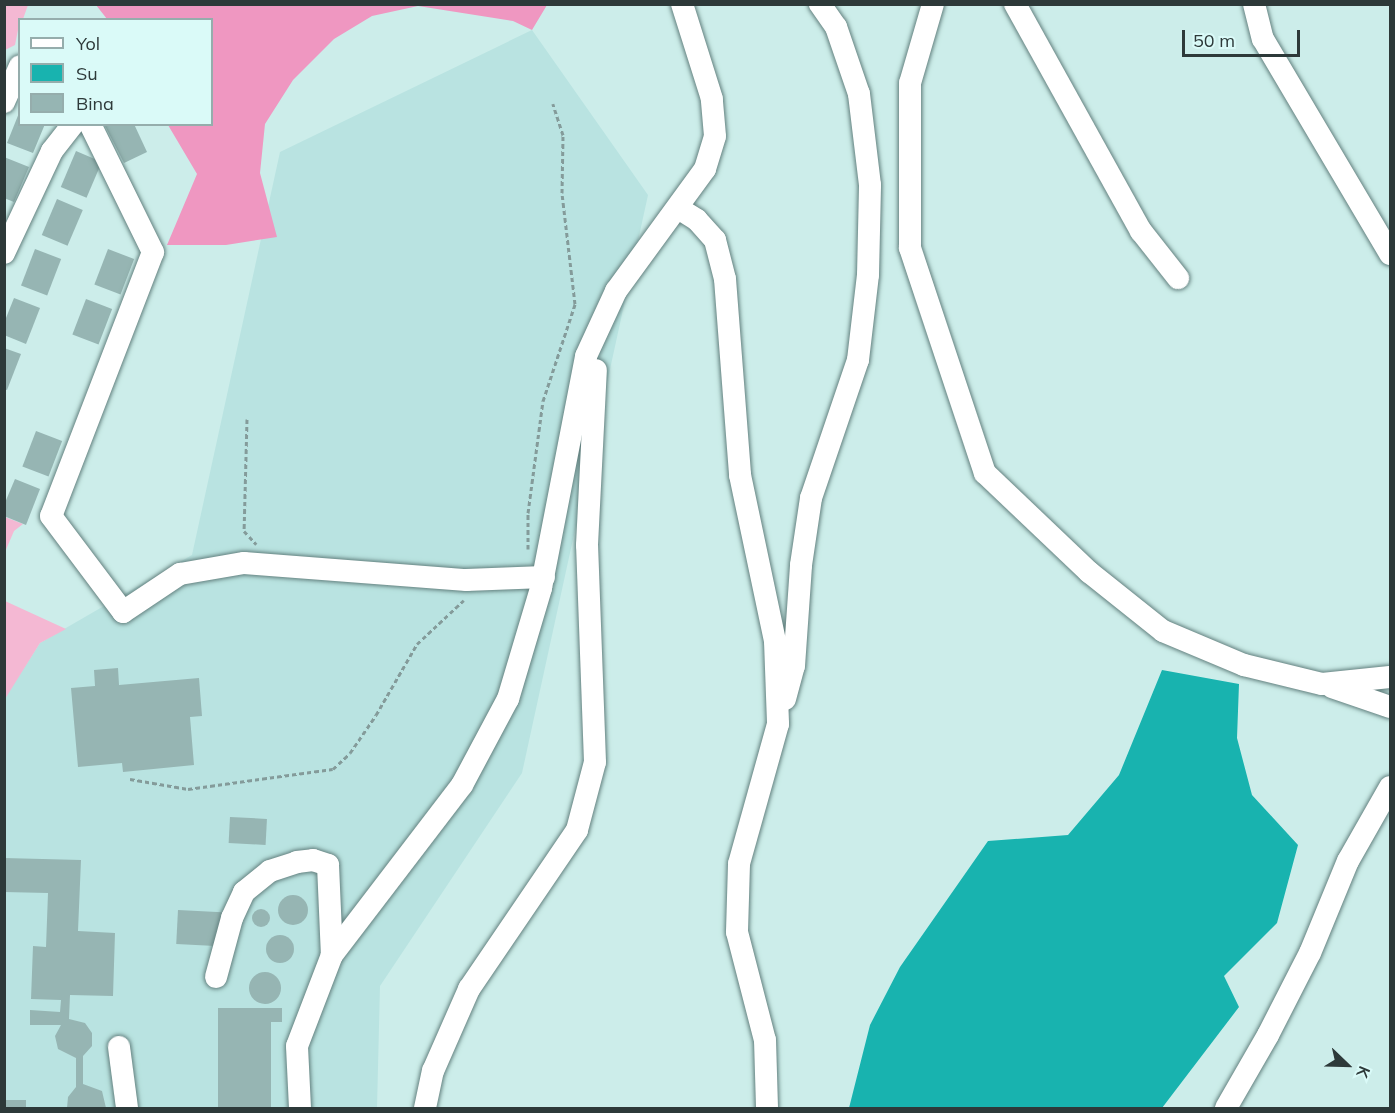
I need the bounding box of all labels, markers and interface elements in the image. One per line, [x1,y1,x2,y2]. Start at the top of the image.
legend [18,18,213,126]
scale bar [1185,18,1304,56]
text: 50 m [1193,29,1235,52]
text: Yol [76,32,100,55]
text: Su [76,62,98,85]
text: Bina [76,92,114,115]
north arrow [1317,1035,1377,1095]
text: K [1352,1063,1375,1081]

